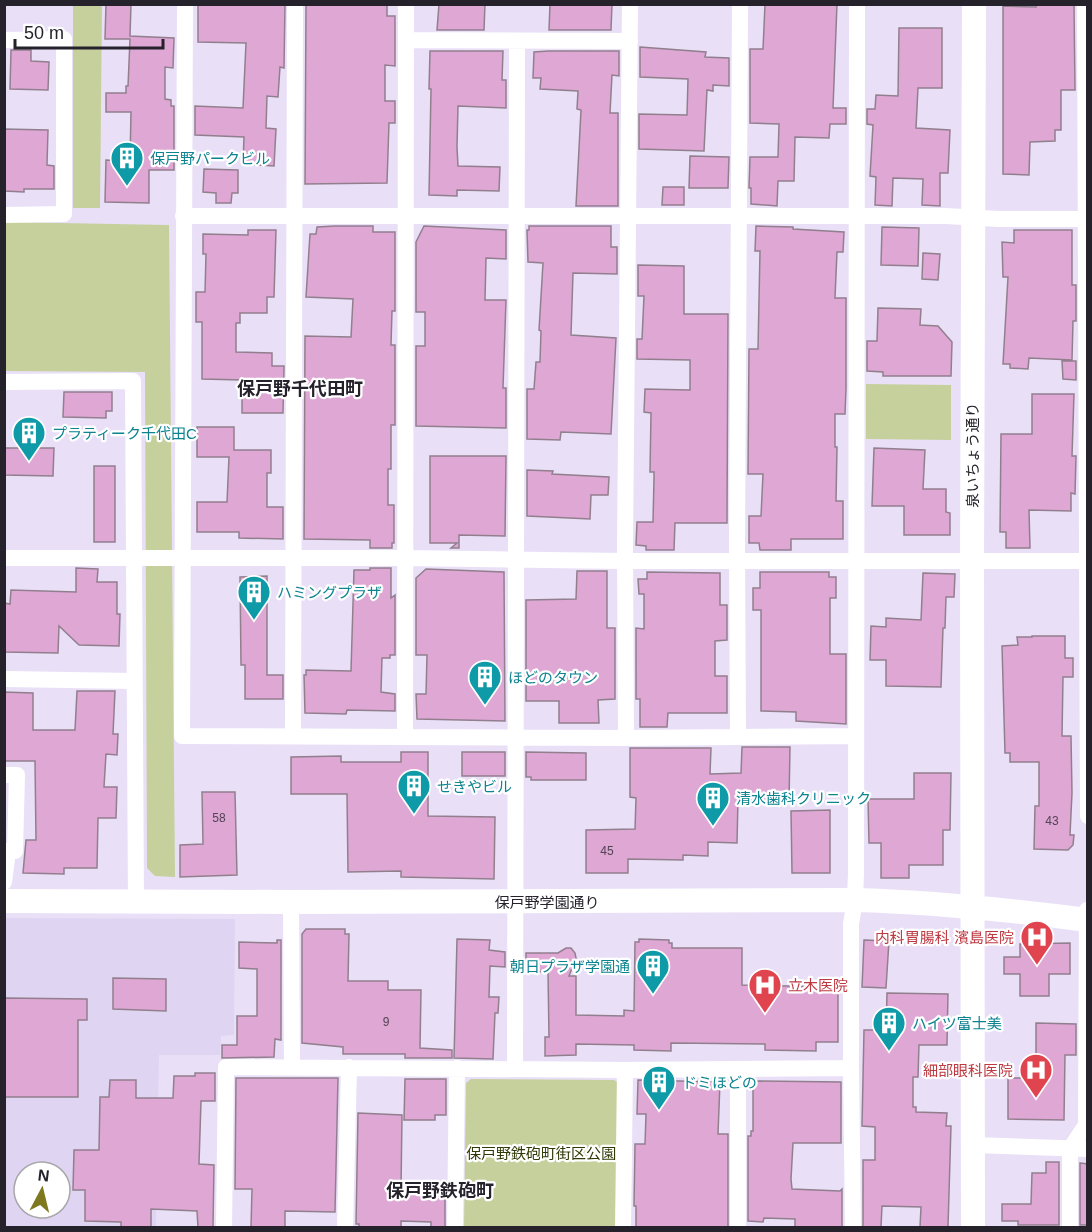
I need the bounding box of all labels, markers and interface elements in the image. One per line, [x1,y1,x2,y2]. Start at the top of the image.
scale bar [15,12,164,50]
text: 50 m [24,23,64,43]
building icon: 保戸野パークビル [109,140,145,187]
place label: 保戸野パークビル [150,150,270,167]
district label: 保戸野千代田町 [237,379,363,399]
street label: 泉いちょう通り [964,402,981,508]
building icon: プラティーク千代田C [11,415,47,462]
place label: プラティーク千代田C [52,425,197,442]
building icon: ハミングプラザ [236,574,272,621]
place label: ハミングプラザ [277,584,382,601]
building icon: ほどのタウン [467,659,503,706]
place label: ほどのタウン [508,669,598,686]
building icon: せきやビル [396,768,432,815]
place label: せきやビル [437,778,512,795]
building icon: 清水歯科クリニック [695,780,731,827]
place label: 清水歯科クリニック [736,790,871,807]
house number: 58 [212,811,226,825]
house number: 43 [1045,814,1059,828]
house number: 45 [600,844,614,858]
street label: 保戸野学園通り [494,894,600,911]
hospital icon: 内科胃腸科 濱島医院 [1019,919,1055,966]
place label: 内科胃腸科 濱島医院 [875,929,1014,946]
building icon: 朝日プラザ学園通 [635,948,671,995]
place label: 朝日プラザ学園通 [510,958,630,975]
hospital icon: 立木医院 [747,967,783,1014]
place label: 立木医院 [788,977,848,994]
building icon: ハイツ富士美 [871,1005,907,1052]
house number: 9 [383,1015,390,1029]
place label: ハイツ富士美 [912,1015,1002,1032]
hospital icon: 細部眼科医院 [1018,1052,1054,1099]
place label: 細部眼科医院 [923,1062,1013,1079]
building icon: ドミほどの [641,1064,677,1111]
place label: ドミほどの [682,1074,757,1091]
park label: 保戸野鉄砲町街区公園 [466,1145,616,1162]
north arrow [12,1160,72,1220]
text: N [37,1166,51,1185]
district label: 保戸野鉄砲町 [386,1181,494,1201]

